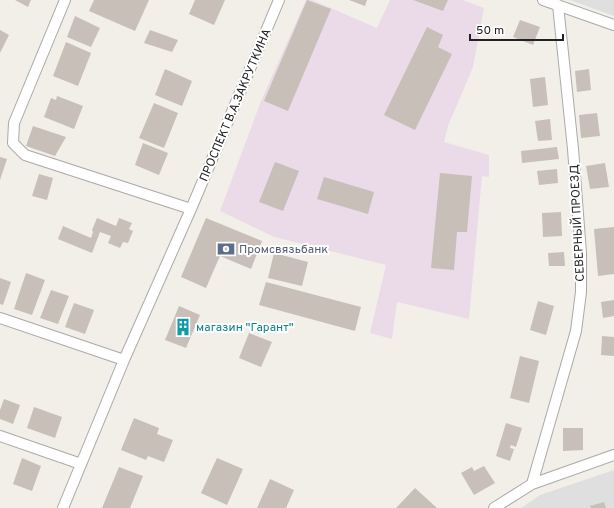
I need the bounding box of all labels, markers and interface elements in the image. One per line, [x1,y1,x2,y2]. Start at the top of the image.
scale bar [470,16,563,42]
text: 50 m [476,23,504,39]
street label: ПРОСПЕКТ В.А.ЗАКРУТКИНА [196,27,275,184]
street label: СЕВЕРНЫЙ ПРОЕЗД [567,164,589,282]
bank icon: Промсвязьбанк [216,239,236,259]
place label: Промсвязьбанк [239,242,328,258]
building icon: магазин "Гарант" [173,317,193,337]
place label: магазин "Гарант" [196,320,294,336]

